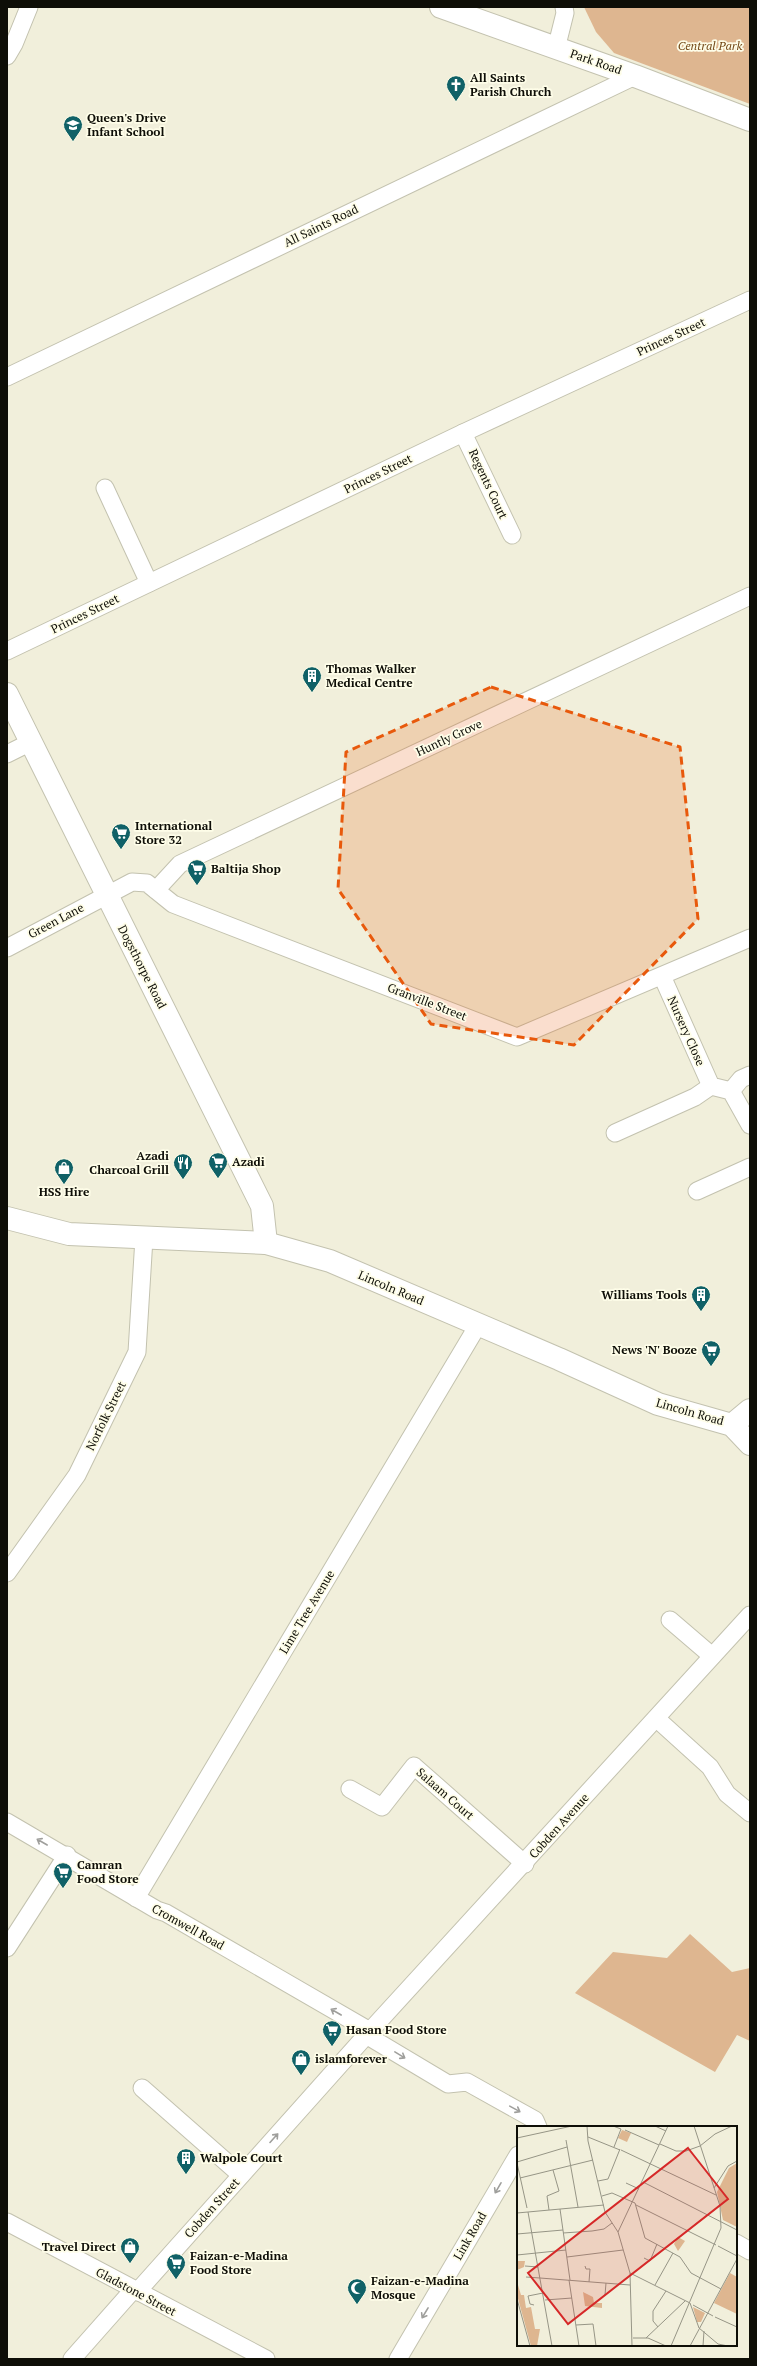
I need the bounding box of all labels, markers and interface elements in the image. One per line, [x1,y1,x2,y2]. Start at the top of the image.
park label: Central Park [678,38,742,53]
street label: Park Road [568,46,624,77]
place label: All Saints Parish Church [470,70,552,99]
church icon: All Saints Parish Church [445,74,467,102]
place label: Queen's Drive Infant School [87,110,167,139]
school or university icon: Queen's Drive Infant School [62,114,84,142]
street label: All Saints Road [281,201,361,250]
street label: Princes Street [634,314,708,359]
street label: Regents Court [466,446,511,522]
street label: Princes Street [341,450,415,497]
street label: Princes Street [48,590,122,637]
place label: Thomas Walker Medical Centre [326,661,417,690]
building icon: Thomas Walker Medical Centre [301,665,323,693]
street label: Huntly Grove [413,716,484,759]
place label: International Store 32 [135,818,212,847]
supermarket icon: International Store 32 [110,822,132,850]
supermarket icon: Baltija Shop [186,858,208,886]
place label: Baltija Shop [211,861,281,876]
street label: Green Lane [25,900,86,941]
street label: Dogsthorpe Road [115,922,170,1011]
street label: Granville Street [385,979,470,1024]
street label: Nursery Close [664,994,708,1068]
place label: Azadi Charcoal Grill [89,1148,169,1177]
supermarket icon: Azadi [207,1151,229,1179]
restaurant icon: Azadi Charcoal Grill [172,1152,194,1180]
place label: Azadi [232,1154,265,1169]
shop icon: HSS Hire [53,1157,75,1185]
place label: HSS Hire [39,1184,90,1199]
street label: Lincoln Road [356,1267,427,1308]
building icon: Williams Tools [690,1284,712,1312]
place label: Williams Tools [601,1287,688,1302]
supermarket icon: News 'N' Booze [700,1339,722,1367]
place label: News 'N' Booze [612,1342,698,1357]
street label: Norfolk Street [82,1378,129,1453]
street label: Lincoln Road [655,1395,726,1428]
street label: Lime Tree Avenue [276,1567,338,1656]
street label: Salaam Court [413,1764,478,1823]
street label: Cobden Avenue [525,1790,592,1861]
one-way arrow [36,1837,48,1845]
place label: Camran Food Store [77,1857,139,1886]
supermarket icon: Camran Food Store [52,1861,74,1889]
street label: Cromwell Road [149,1900,228,1953]
one-way arrow [330,2007,342,2015]
supermarket icon: Hasan Food Store [321,2019,343,2047]
place label: Hasan Food Store [346,2022,447,2037]
shop icon: islamforever [290,2048,312,2076]
place label: islamforever [315,2051,388,2066]
one-way arrow [394,2051,405,2059]
one-way arrow [509,2106,521,2114]
inset map [517,2126,737,2346]
one-way arrow [270,2133,279,2143]
building icon: Walpole Court [175,2147,197,2175]
place label: Walpole Court [200,2150,283,2165]
street label: Cobden Street [181,2174,243,2241]
one-way arrow [493,2182,501,2194]
street label: Link Road [450,2209,490,2263]
shop icon: Travel Direct [119,2236,141,2264]
place label: Travel Direct [42,2239,116,2254]
place label: Faizan-e-Madina Food Store [190,2248,288,2277]
supermarket icon: Faizan-e-Madina Food Store [165,2252,187,2280]
street label: Gladstone Street [93,2264,180,2319]
place label: Faizan-e-Madina Mosque [371,2273,469,2302]
mosque icon: Faizan-e-Madina Mosque [346,2277,368,2305]
one-way arrow [421,2307,429,2319]

